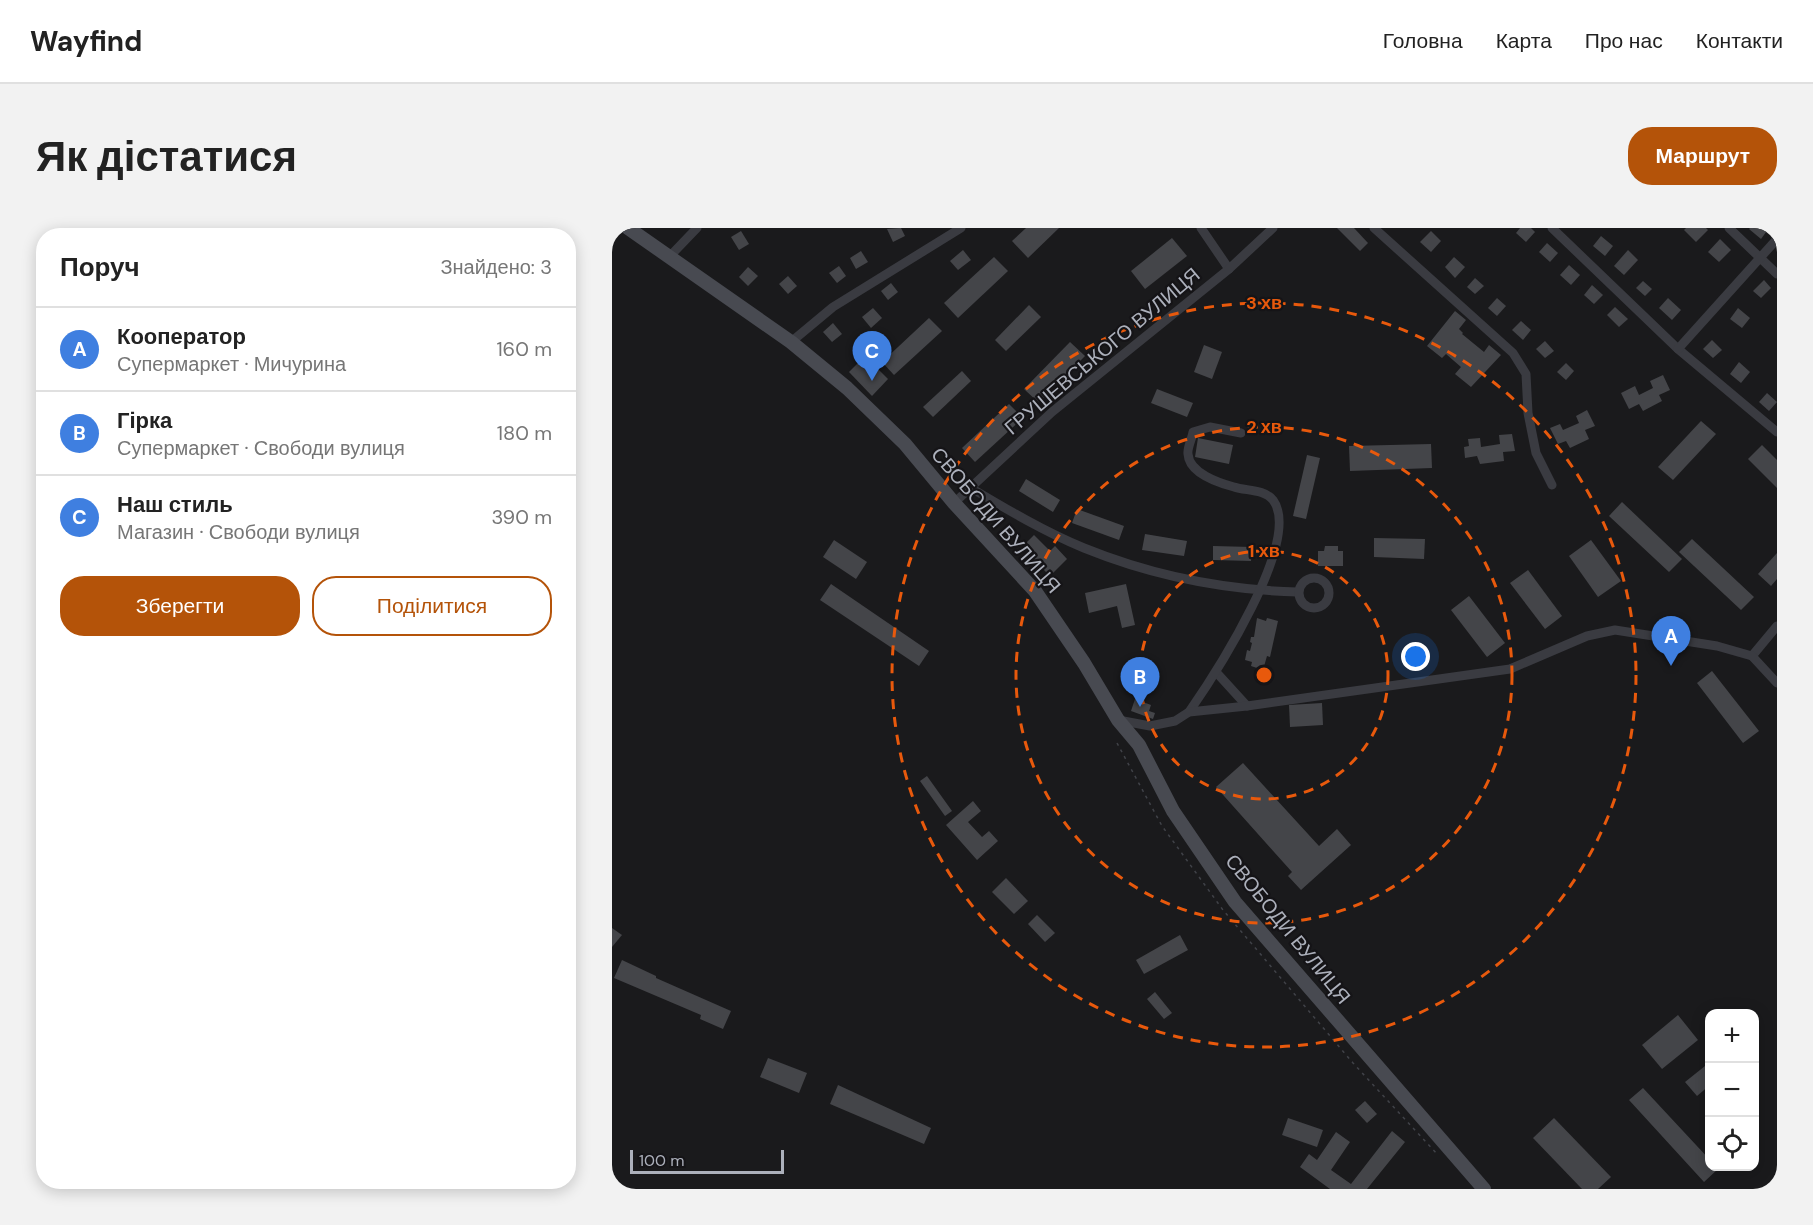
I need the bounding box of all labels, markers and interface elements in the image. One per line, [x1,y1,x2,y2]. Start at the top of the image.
text: Wayfind [30,23,142,60]
text: Головна [1383,27,1463,55]
text: Карта [1496,27,1552,55]
text: Про нас [1585,27,1663,55]
text: Контакти [1696,27,1783,55]
button: Маршрут [1628,127,1777,185]
text: Як дістатися [36,129,297,184]
text: Поруч [60,250,140,284]
text: Знайдено: 3 [440,254,552,280]
street label: ГРУШЕВСЬКОГО ВУЛИЦЯ [999,262,1205,440]
text: 3 хв [1246,291,1282,315]
text: Кооператор [117,322,246,351]
pin: C [852,332,892,381]
text: A [72,336,87,362]
text: 160 m [496,336,552,362]
text: Супермаркет · Мичурина [117,351,346,377]
text: Гірка [117,406,172,435]
text: 2 хв [1246,415,1282,439]
text: B [73,420,86,446]
text: 180 m [497,420,552,446]
text: Супермаркет · Свободи вулиця [117,435,405,461]
street label: СВОБОДИ ВУЛИЦЯ [925,442,1067,598]
text: Наш стиль [117,490,233,519]
text: C [72,504,87,530]
text: 390 m [491,504,552,530]
text: Магазин · Свободи вулиця [117,519,360,545]
text: 1 хв [1248,539,1280,563]
button: Зберегти [60,576,300,636]
button: Поділитися [312,576,552,636]
pin: A [1652,616,1690,666]
your location [1401,642,1430,671]
pin: B [1120,658,1160,707]
centre of rings [1254,665,1274,685]
street label: СВОБОДИ ВУЛИЦЯ [1220,849,1356,1009]
map controls [1705,1009,1759,1171]
button: + [1705,1009,1759,1063]
button: − [1705,1063,1759,1117]
button: locate [1705,1117,1759,1171]
scale bar [630,1147,784,1174]
text: 100 m [639,1150,684,1171]

